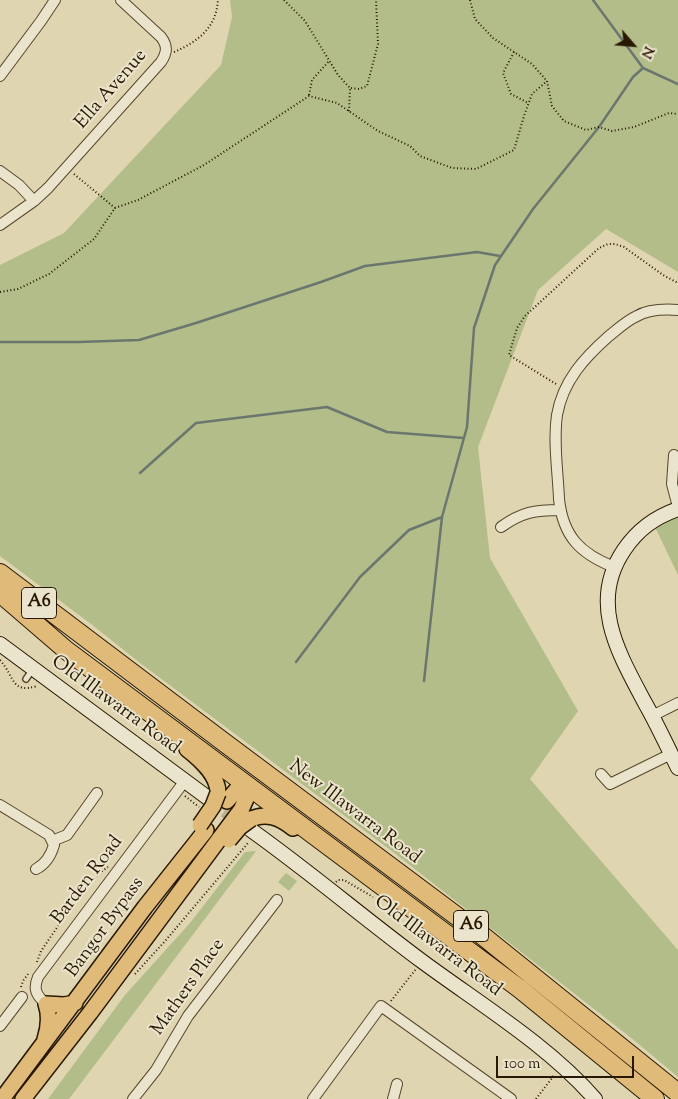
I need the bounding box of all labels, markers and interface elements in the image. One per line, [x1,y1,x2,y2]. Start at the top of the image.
north arrow [608,20,658,70]
text: N [635,42,658,61]
street label: Ella Avenue [71,45,153,135]
road number: A6 [22,588,56,618]
street label: Old Illawarra Road [46,652,184,760]
street label: New Illawarra Road [283,756,425,870]
street label: Barden Road [47,832,129,930]
street label: Bangor Bypass [62,873,150,983]
street label: Old Illawarra Road [369,892,505,1002]
road number: A6 [454,910,488,941]
street label: Mathers Place [147,935,231,1041]
scale bar [498,1046,636,1078]
text: 100 m [504,1054,540,1075]

